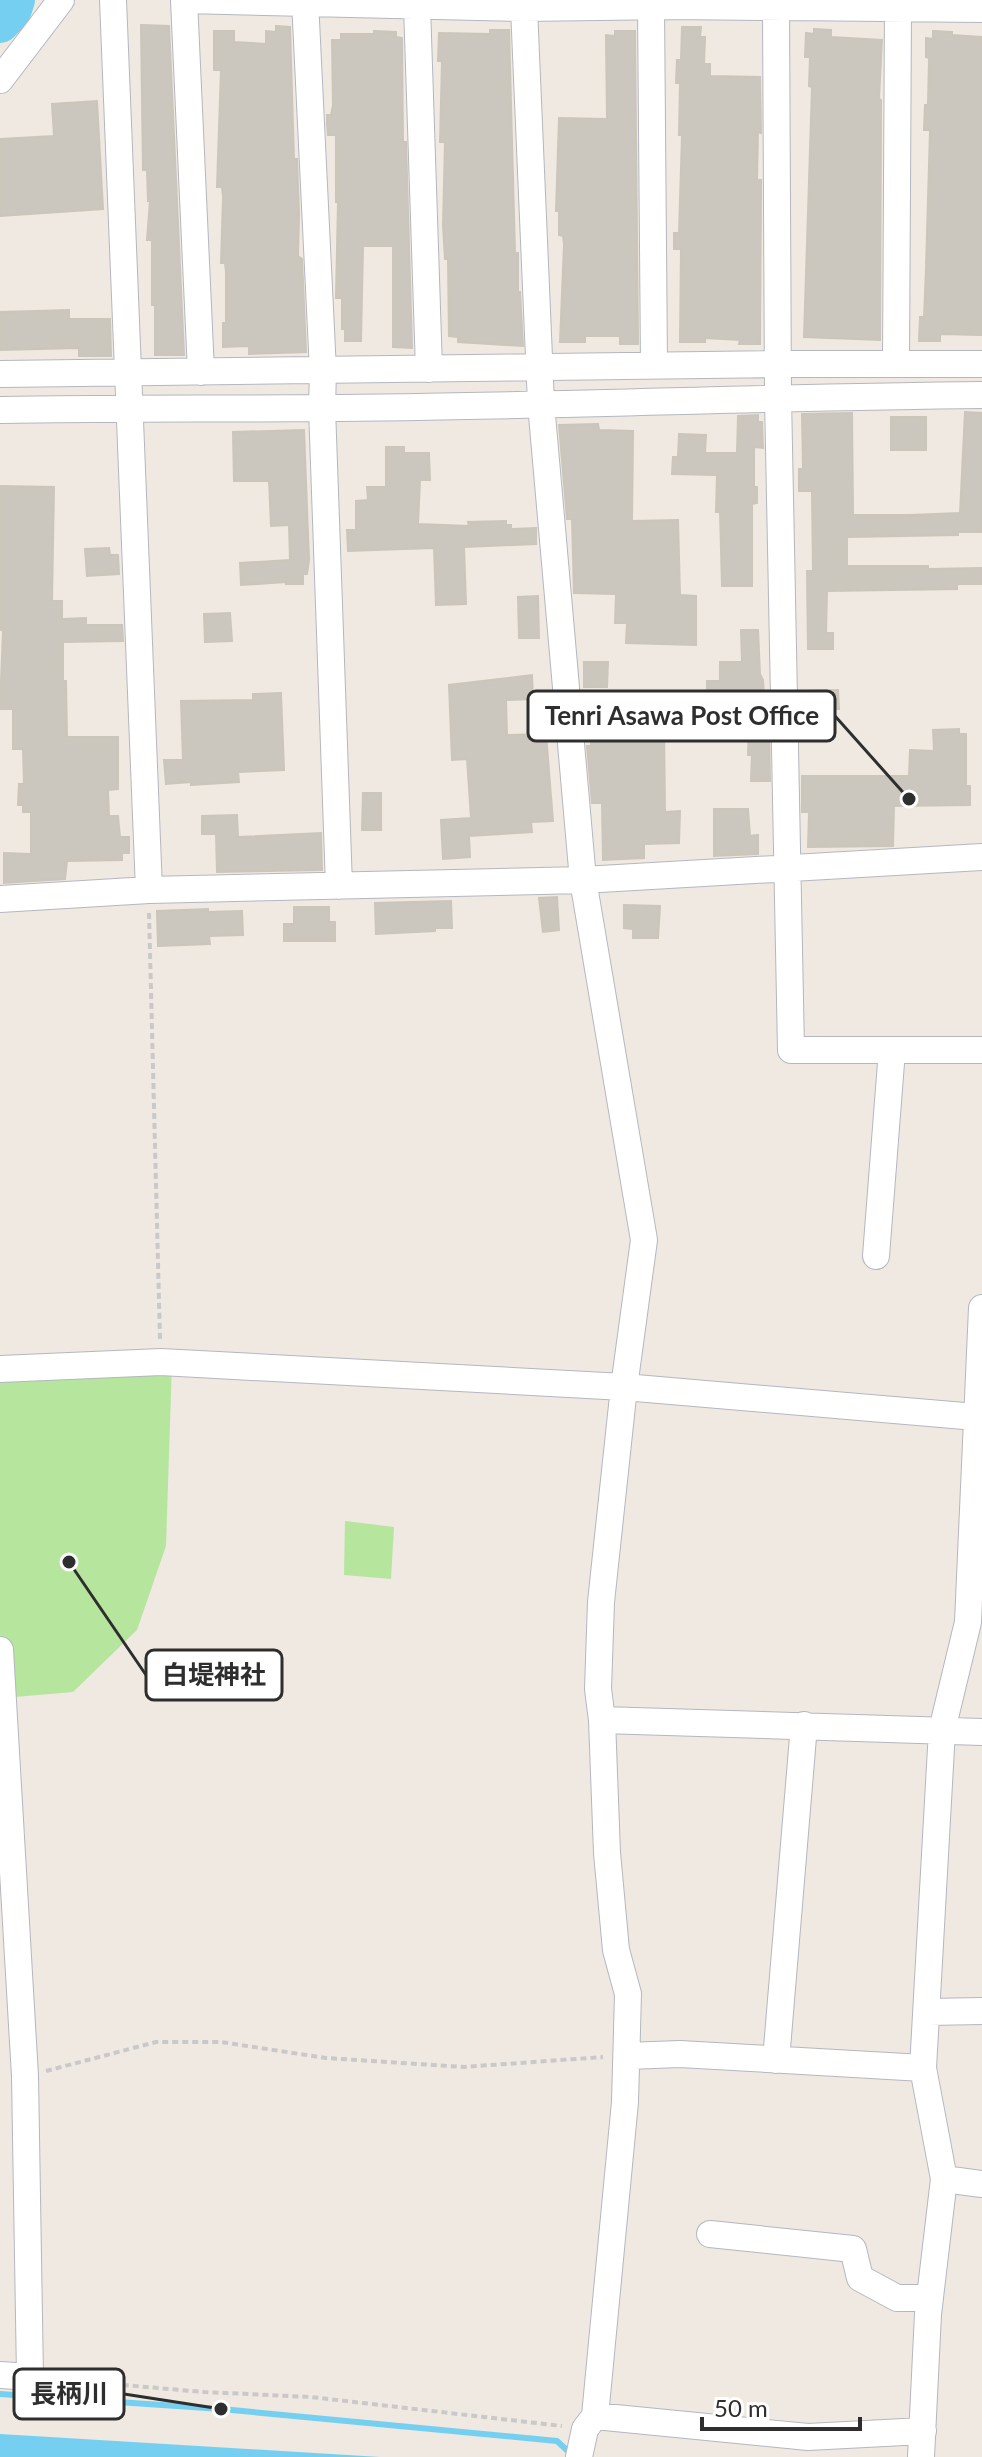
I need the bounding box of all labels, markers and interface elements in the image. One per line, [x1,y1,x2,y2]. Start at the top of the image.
callout: Tenri Asawa Post Office [528,691,835,741]
text: Tenri Asawa Post Office [545,699,819,731]
callout: 白堤神社 [146,1650,282,1700]
text: 白堤神社 [162,1658,266,1690]
callout: 長柄川 [14,2369,124,2419]
text: 長柄川 [30,2377,108,2409]
scale bar [702,2381,860,2431]
text: 50 m [714,2393,768,2422]

